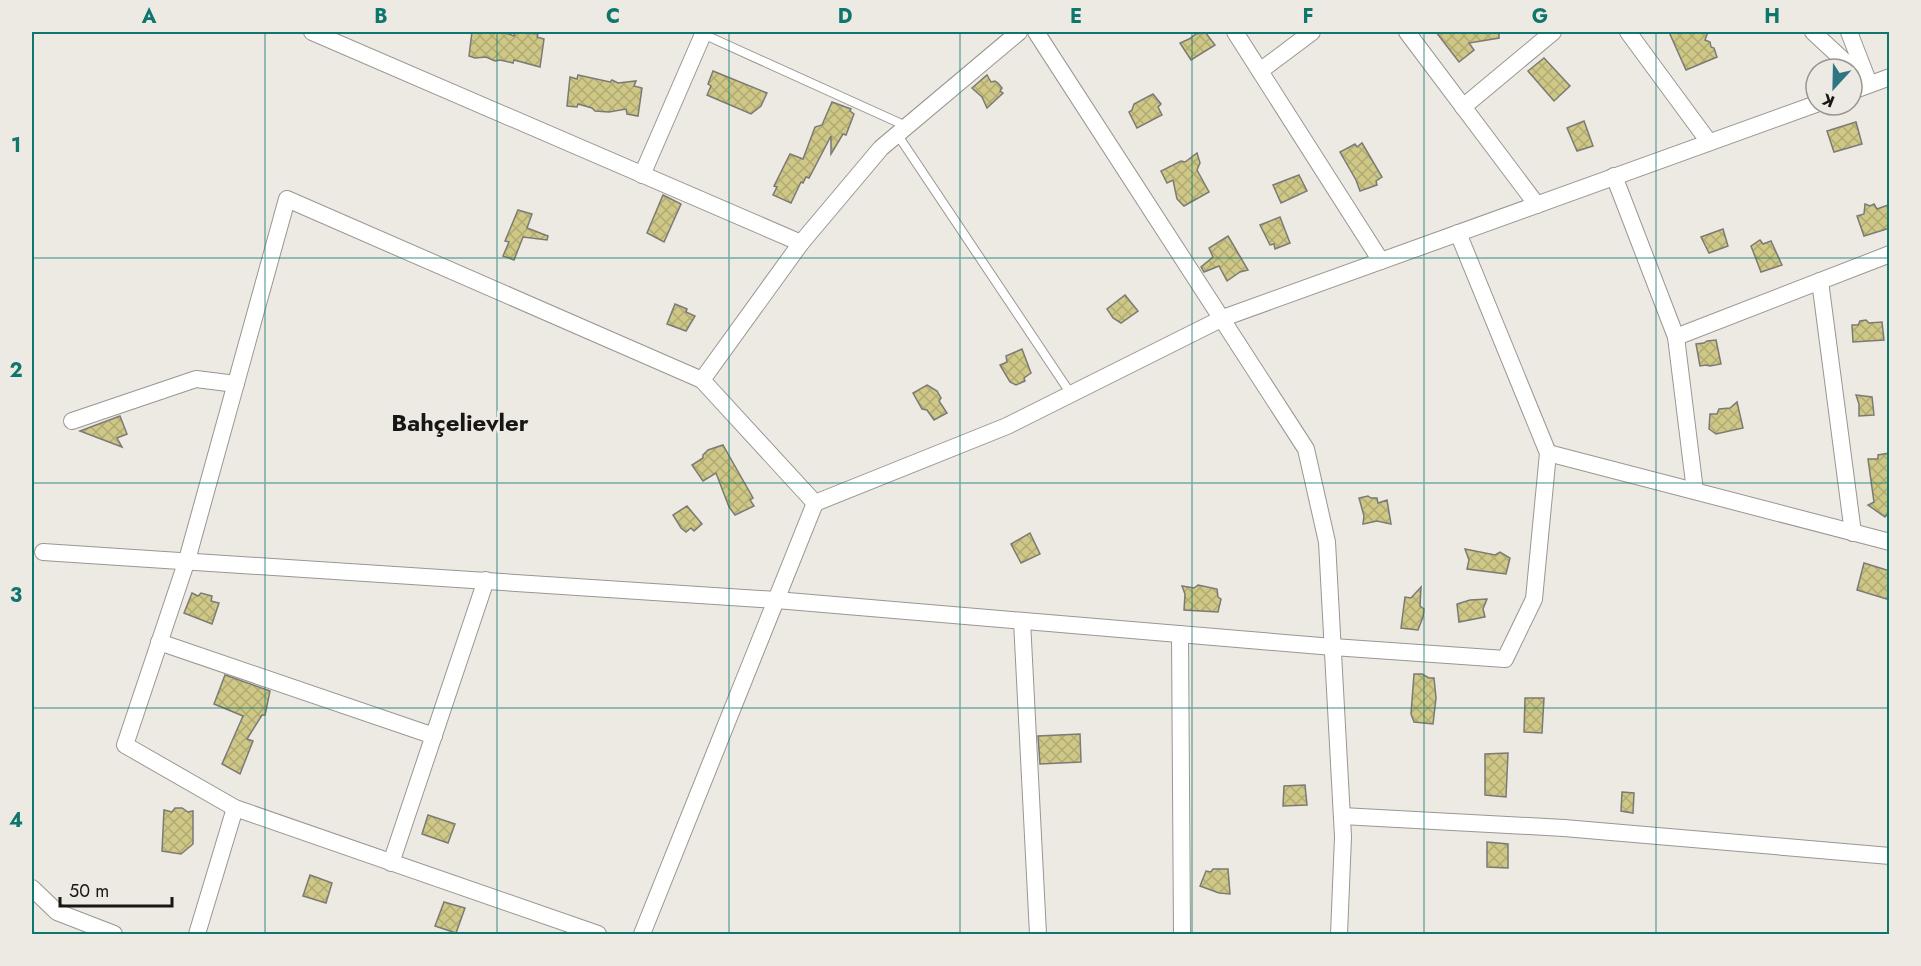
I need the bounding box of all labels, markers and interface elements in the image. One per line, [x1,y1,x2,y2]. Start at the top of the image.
text: A [141,2,157,31]
text: B [374,2,388,31]
text: C [606,2,620,31]
text: D [838,2,852,31]
text: E [1070,2,1082,31]
text: F [1302,2,1314,31]
text: G [1532,2,1548,31]
text: H [1764,2,1780,31]
north arrow [1804,57,1864,117]
text: K [1818,87,1838,113]
text: 1 [11,131,21,160]
text: 2 [9,356,23,385]
district label: Bahçelievler [391,405,529,440]
text: 3 [10,581,22,610]
text: 4 [9,806,23,835]
scale bar [60,870,172,908]
text: 50 m [69,878,109,904]

